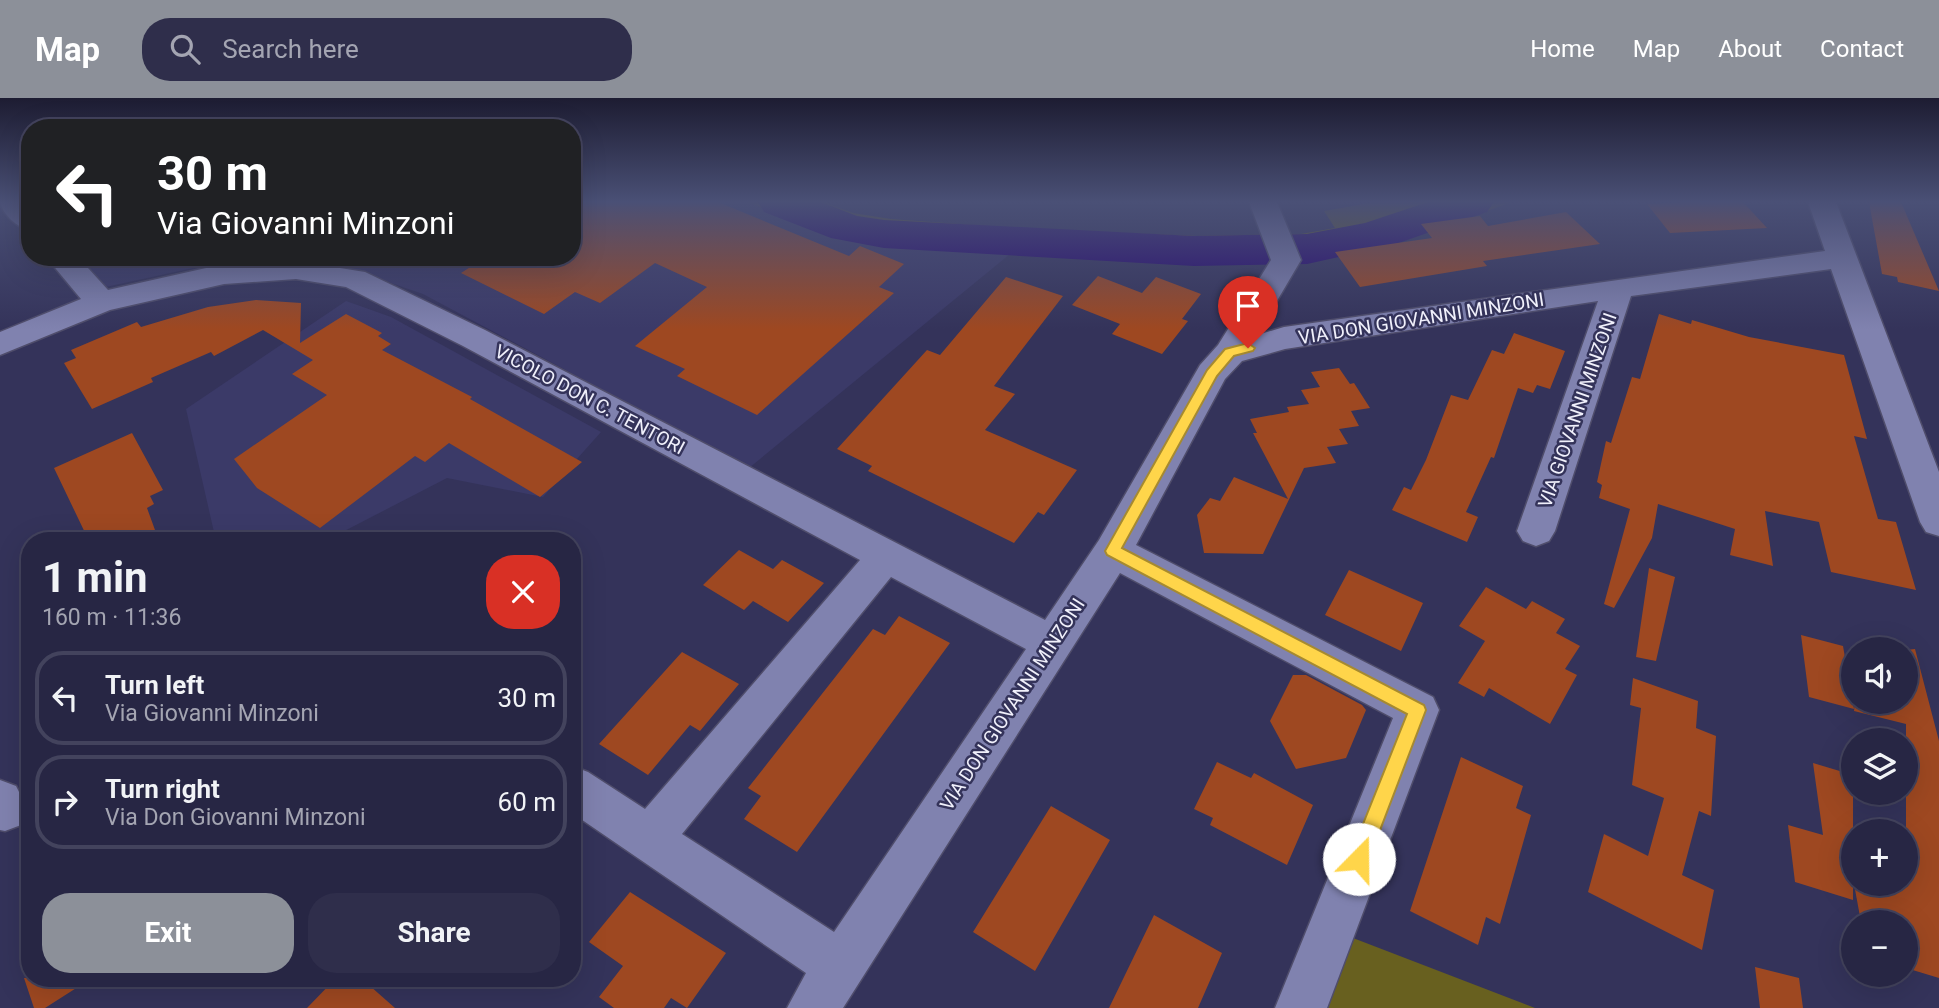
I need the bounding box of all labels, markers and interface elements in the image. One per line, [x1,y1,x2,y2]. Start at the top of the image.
search box [142,18,632,81]
text: Map [35,30,100,69]
icon: search [166,30,204,68]
text: Search here [222,34,359,64]
text: Home [1530,35,1595,63]
text: Map [1633,35,1680,63]
text: About [1718,35,1782,63]
text: Contact [1820,35,1904,63]
text: 30 m [157,145,268,202]
icon: left [42,147,133,238]
text: Via Giovanni Minzoni [157,204,455,242]
pin [1218,276,1278,348]
icon: arrive [1229,287,1267,325]
street label: VIA DON GIOVANNI MINZONI [1297,288,1546,349]
street label: VIA GIOVANNI MINZONI [1533,310,1622,511]
street label: VICOLO DON C. TENTORI [491,340,689,459]
text: 1 min [42,553,148,602]
button: close [486,555,560,629]
street label: VIA DON GIOVANNI MINZONI [935,594,1090,815]
text: 160 m · 11:36 [42,604,181,631]
map controls [1841,637,1918,987]
button: sound [1841,637,1918,714]
text: Turn left [105,670,204,700]
icon: left [46,679,84,717]
text: 30 m [498,683,556,713]
text: Via Giovanni Minzoni [105,700,319,727]
button: layers [1841,728,1918,805]
text: Turn right [105,774,220,804]
icon: right [46,783,84,821]
text: 60 m [498,787,556,817]
text: Via Don Giovanni Minzoni [105,804,365,831]
button: + [1841,819,1918,896]
position arrow [1322,822,1396,896]
button: Exit [42,893,294,973]
button: Share [308,893,560,973]
button: − [1841,910,1918,987]

